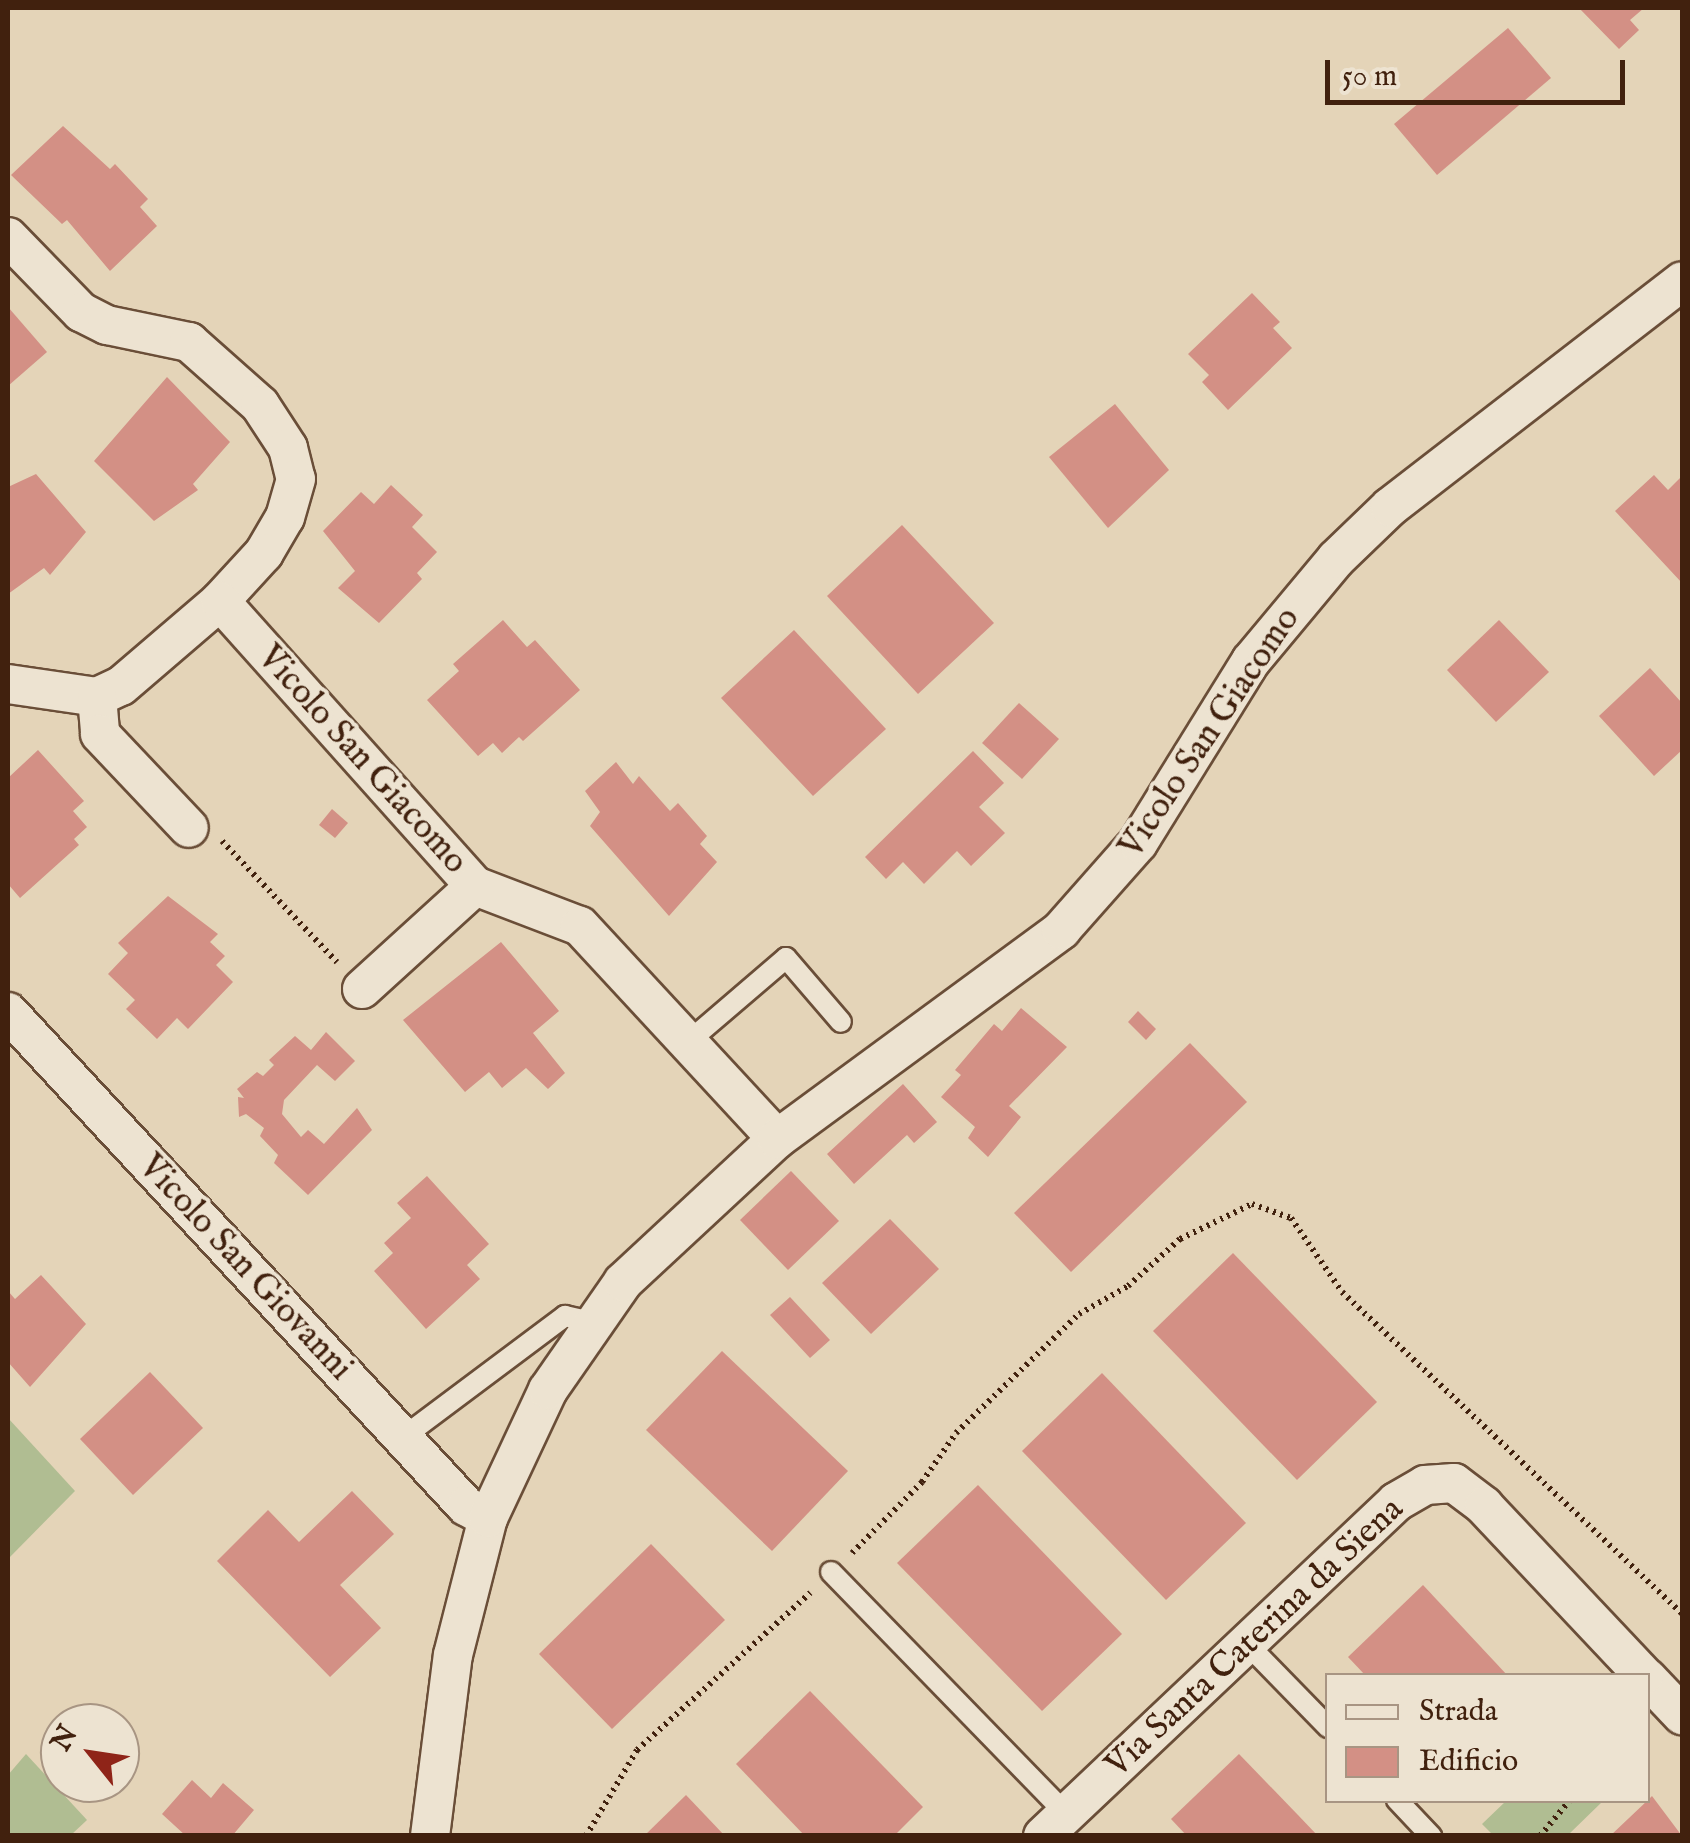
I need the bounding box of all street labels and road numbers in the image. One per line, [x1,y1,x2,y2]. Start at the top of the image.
street label: Vicolo San Giacomo [1111,600,1309,866]
street label: Vicolo San Giacomo [248,637,476,883]
street label: Vicolo San Giovanni [129,1146,361,1390]
street label: Via Santa Caterina da Siena [1097,1489,1413,1787]

